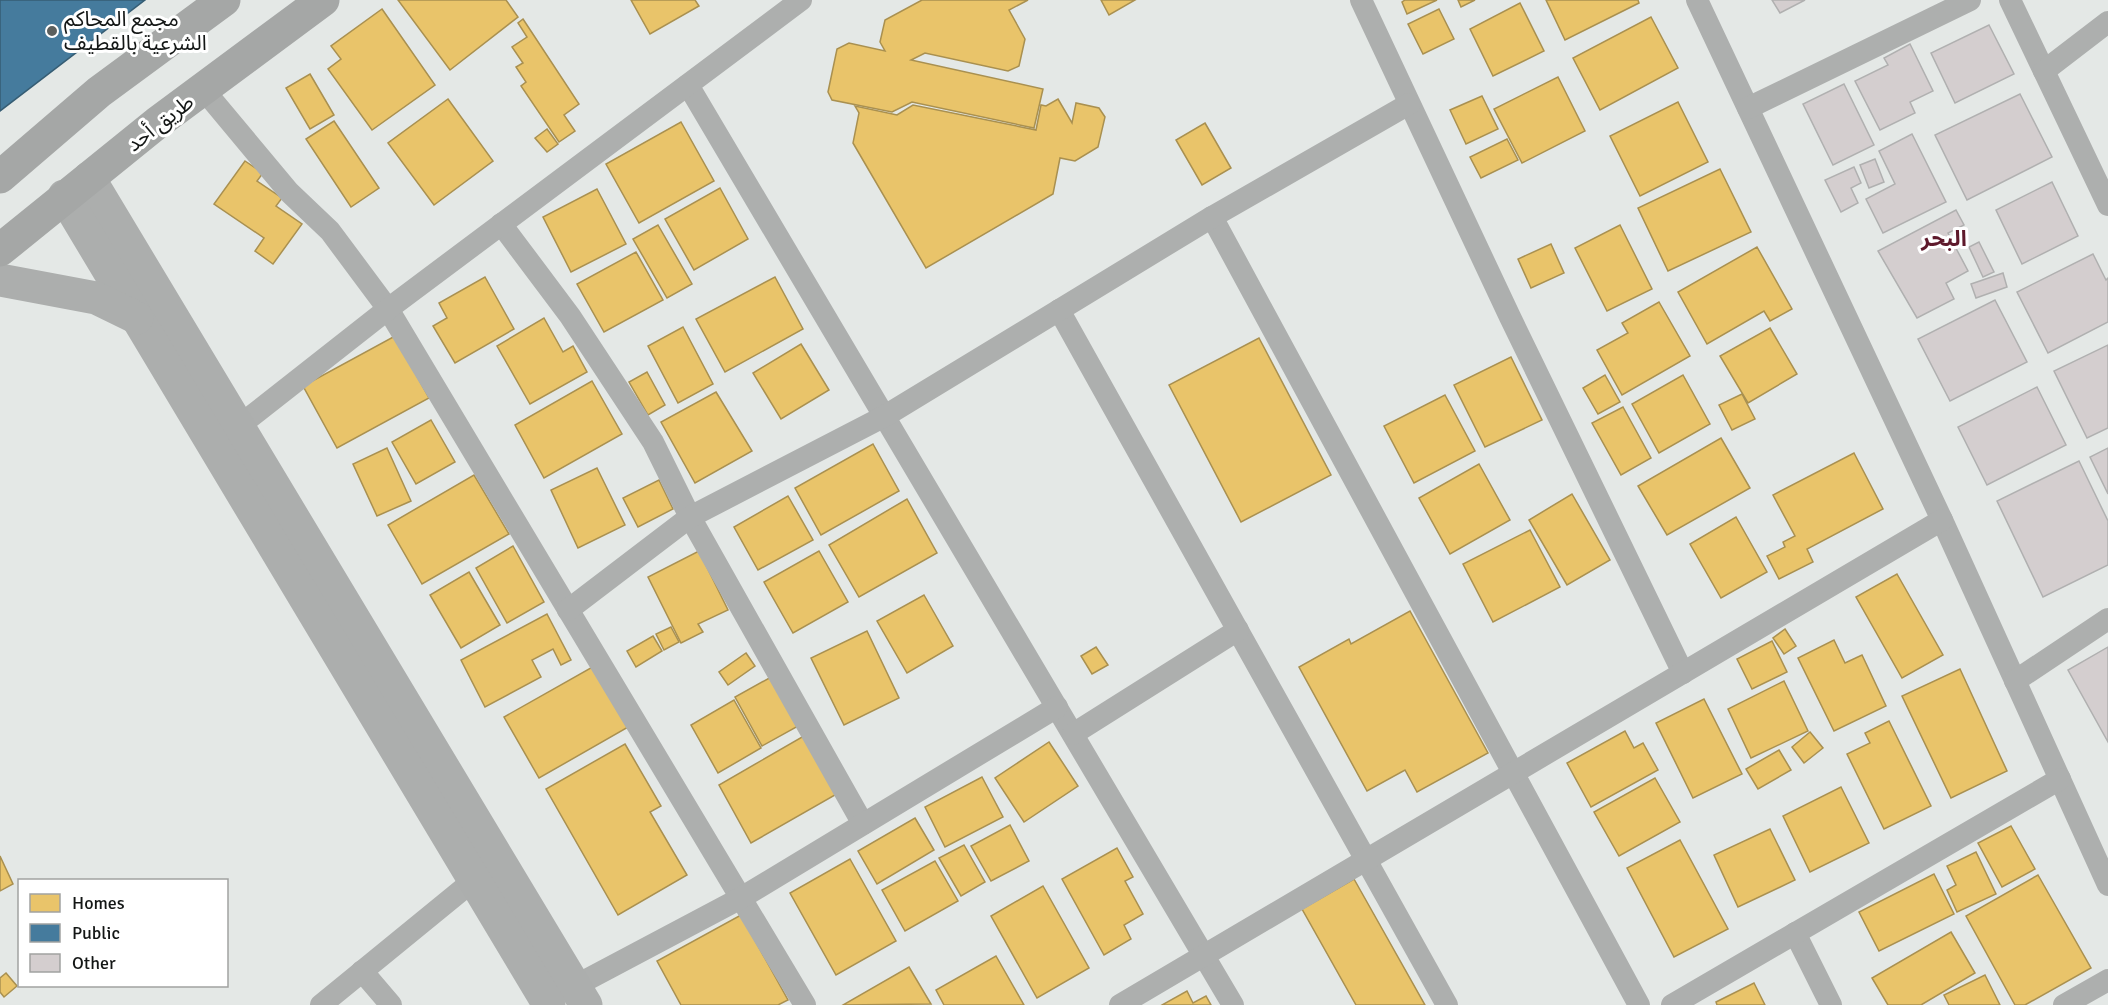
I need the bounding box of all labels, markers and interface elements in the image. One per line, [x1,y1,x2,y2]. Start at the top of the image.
place label: مجمع المحاكم الشرعية بالقطيف [64,6,207,56]
marker: مجمع المحاكم الشرعية بالقطيف [45,24,59,38]
street label: طريق أحد [121,89,199,157]
district label: البحر [1920,225,1967,252]
legend [18,879,228,987]
text: Homes [72,892,125,914]
text: Public [72,922,120,944]
text: Other [72,952,116,974]

